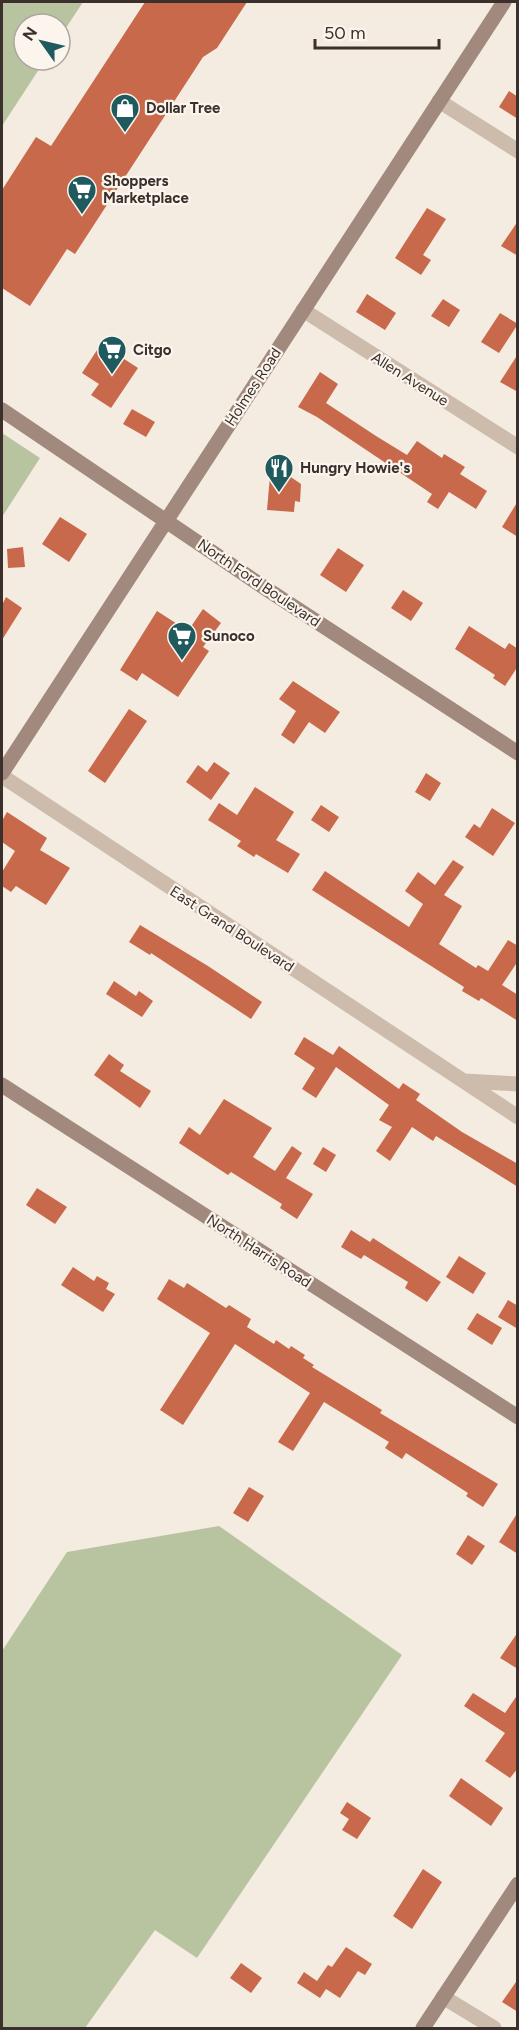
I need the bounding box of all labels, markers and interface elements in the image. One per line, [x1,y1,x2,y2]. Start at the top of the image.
north arrow [12,12,72,72]
scale bar [315,12,440,50]
text: 50 m [324,22,366,44]
text: N [19,23,41,44]
shop icon: Dollar Tree [109,92,141,134]
place label: Dollar Tree [146,99,221,117]
place label: Shoppers Marketplace [103,172,189,207]
supermarket icon: Shoppers Marketplace [66,174,98,216]
supermarket icon: Citgo [96,334,128,376]
place label: Citgo [133,341,172,359]
street label: Holmes Road [221,345,285,429]
street label: Allen Avenue [368,348,452,410]
restaurant icon: Hungry Howie's [263,452,295,494]
place label: Hungry Howie's [300,459,410,477]
street label: North Ford Boulevard [194,535,324,631]
supermarket icon: Sunoco [166,620,198,662]
place label: Sunoco [203,627,255,645]
street label: East Grand Boulevard [166,882,298,976]
street label: North Harris Road [203,1211,315,1291]

